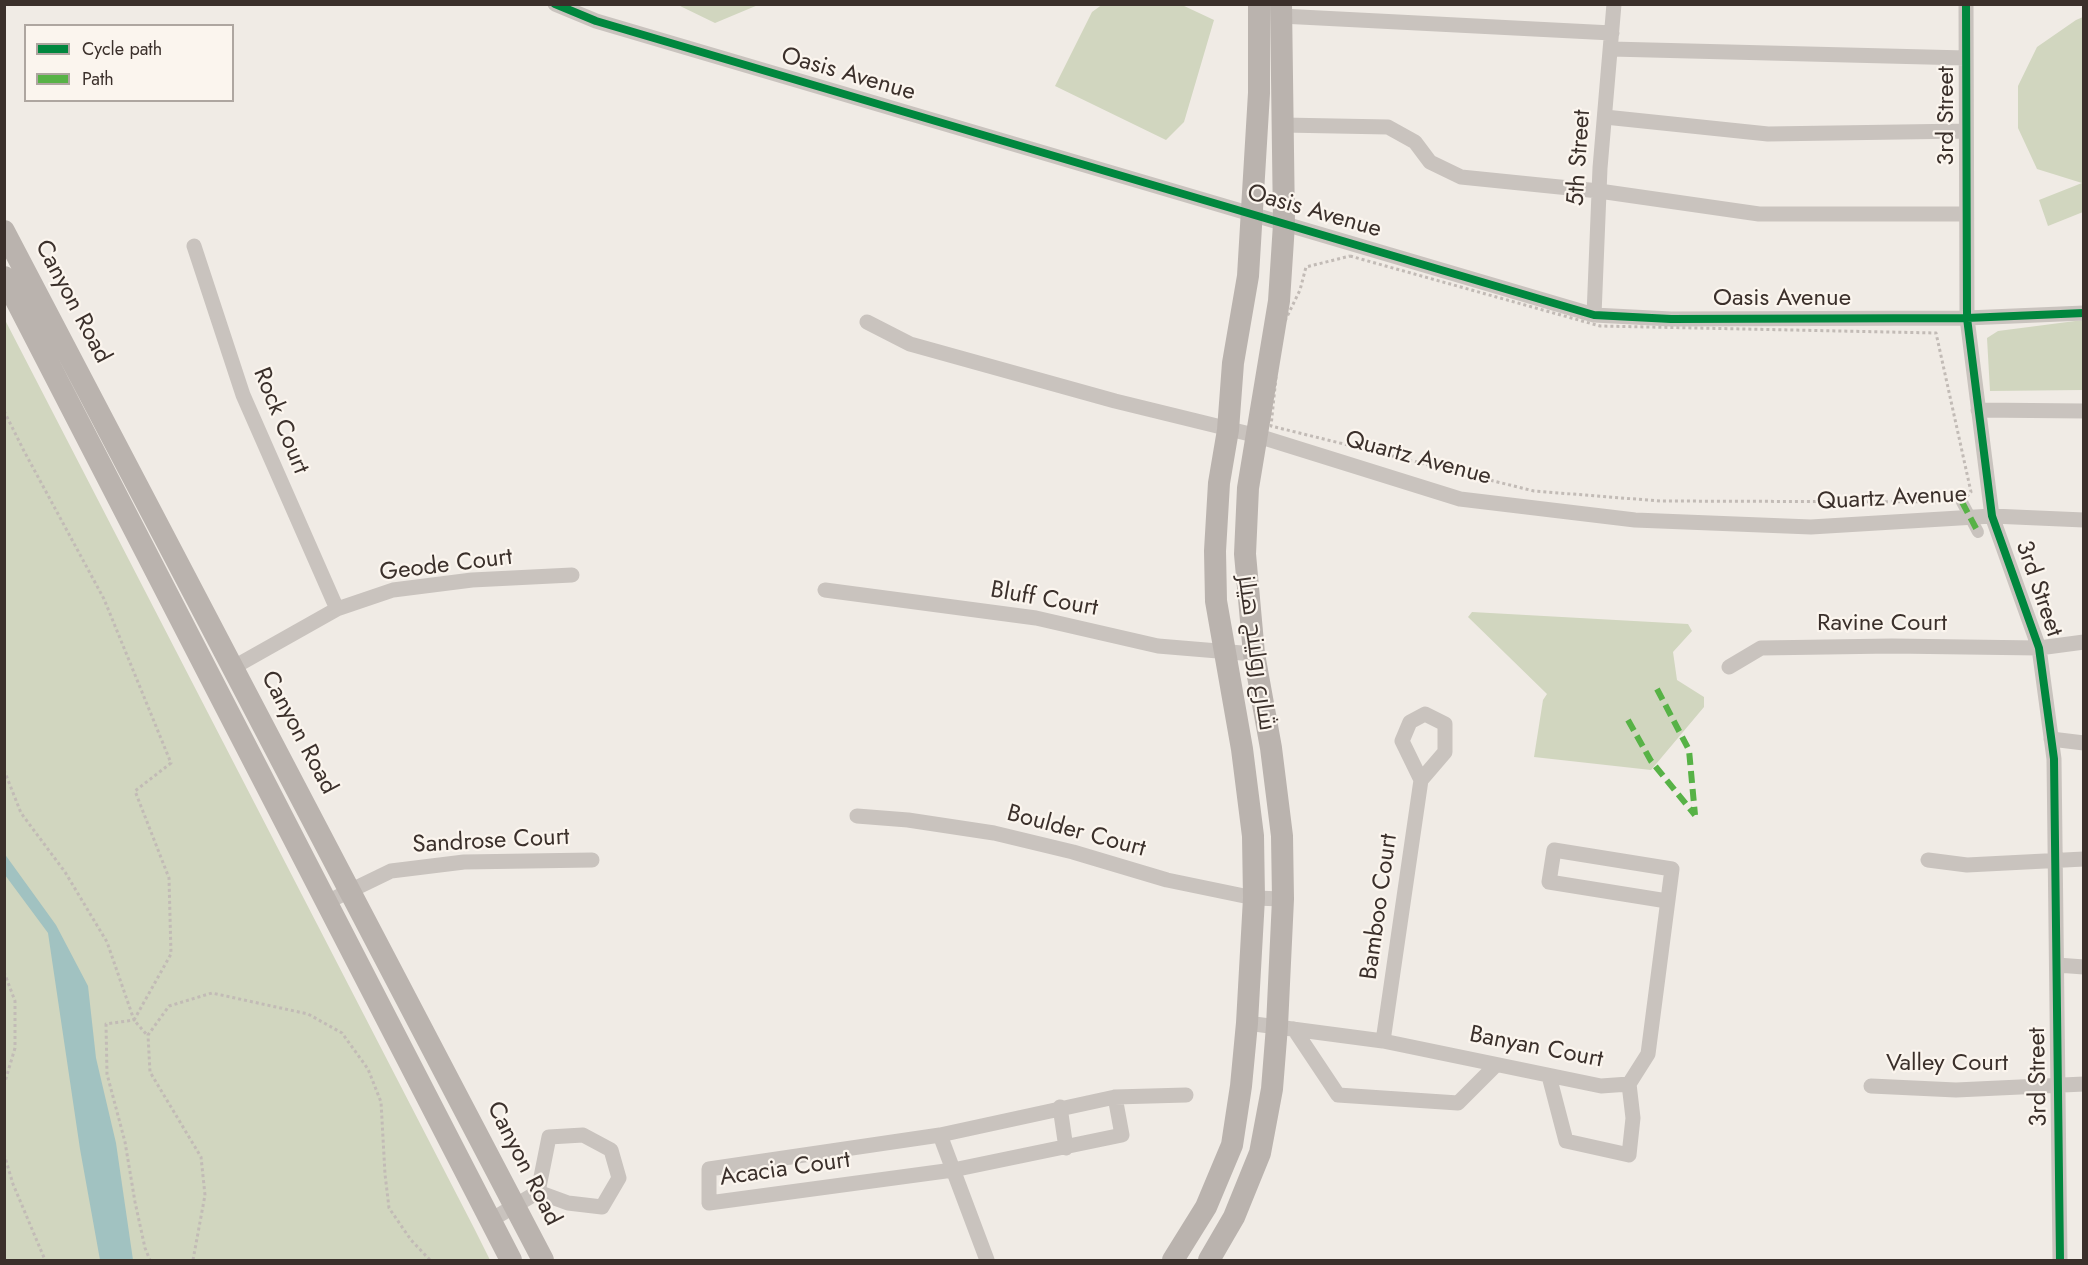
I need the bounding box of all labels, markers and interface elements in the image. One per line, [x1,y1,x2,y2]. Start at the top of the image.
legend [24,24,234,102]
text: Cycle path [82,36,162,62]
street label: Oasis Avenue [778,42,918,108]
text: Path [82,66,114,92]
street label: 3rd Street [1933,66,1961,166]
street label: 5th Street [1562,109,1598,207]
street label: Oasis Avenue [1244,179,1384,245]
street label: Canyon Road [28,235,116,369]
street label: Oasis Avenue [1713,285,1851,313]
street label: Rock Court [246,364,314,478]
street label: Quartz Avenue [1342,426,1494,492]
street label: Quartz Avenue [1816,481,1968,517]
street label: 3rd Street [2008,537,2068,641]
street label: Geode Court [378,544,514,588]
street label: شارع رولينج هيلز [1230,573,1280,733]
street label: Bluff Court [988,576,1100,624]
street label: Ravine Court [1817,610,1947,638]
street label: Canyon Road [254,666,342,800]
street label: Boulder Court [1004,800,1148,864]
street label: Sandrose Court [412,824,570,860]
street label: Bamboo Court [1356,832,1404,982]
street label: Banyan Court [1467,1021,1605,1075]
street label: 3rd Street [2024,1027,2054,1127]
street label: Valley Court [1886,1050,2008,1078]
street label: Canyon Road [479,1097,567,1231]
street label: Acacia Court [718,1147,852,1193]

